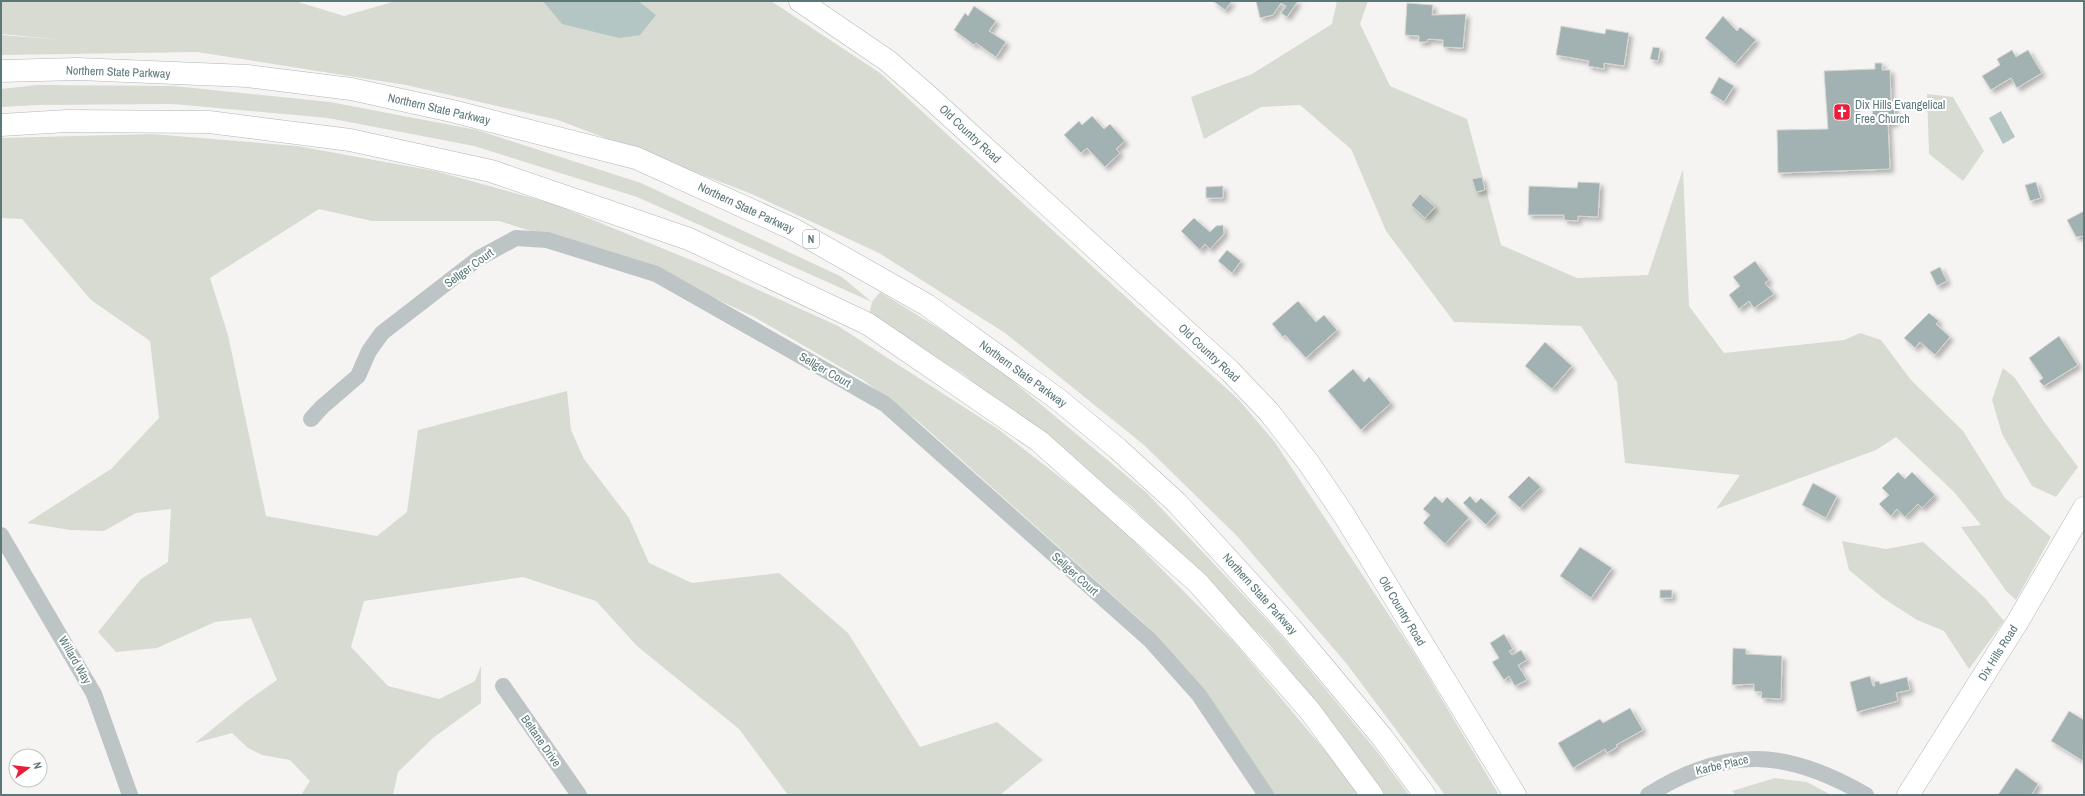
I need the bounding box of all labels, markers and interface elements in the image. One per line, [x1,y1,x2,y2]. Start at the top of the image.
street label: Northern State Parkway [66,62,171,82]
street label: Northern State Parkway [386,89,492,129]
place label: Dix Hills Evangelical Free Church [1855,97,1945,127]
street label: Old Country Road [936,101,1004,167]
church icon: Dix Hills Evangelical Free Church [1832,102,1852,122]
street label: Northern State Parkway [695,179,797,237]
road number: N [803,230,819,248]
street label: Sellger Court [441,244,497,291]
street label: Old Country Road [1175,320,1243,386]
street label: Northern State Parkway [976,337,1070,411]
street label: Sellger Court [796,349,854,391]
street label: Sellger Court [1048,549,1102,599]
street label: Northern State Parkway [1219,550,1301,638]
street label: Old Country Road [1375,573,1429,649]
street label: Dix Hills Road [1975,622,2021,684]
street label: Willard Way [55,633,95,687]
street label: Beltane Drive [517,712,565,770]
north arrow [8,748,48,788]
street label: Karbe Place [1694,751,1750,779]
text: N [30,760,45,770]

